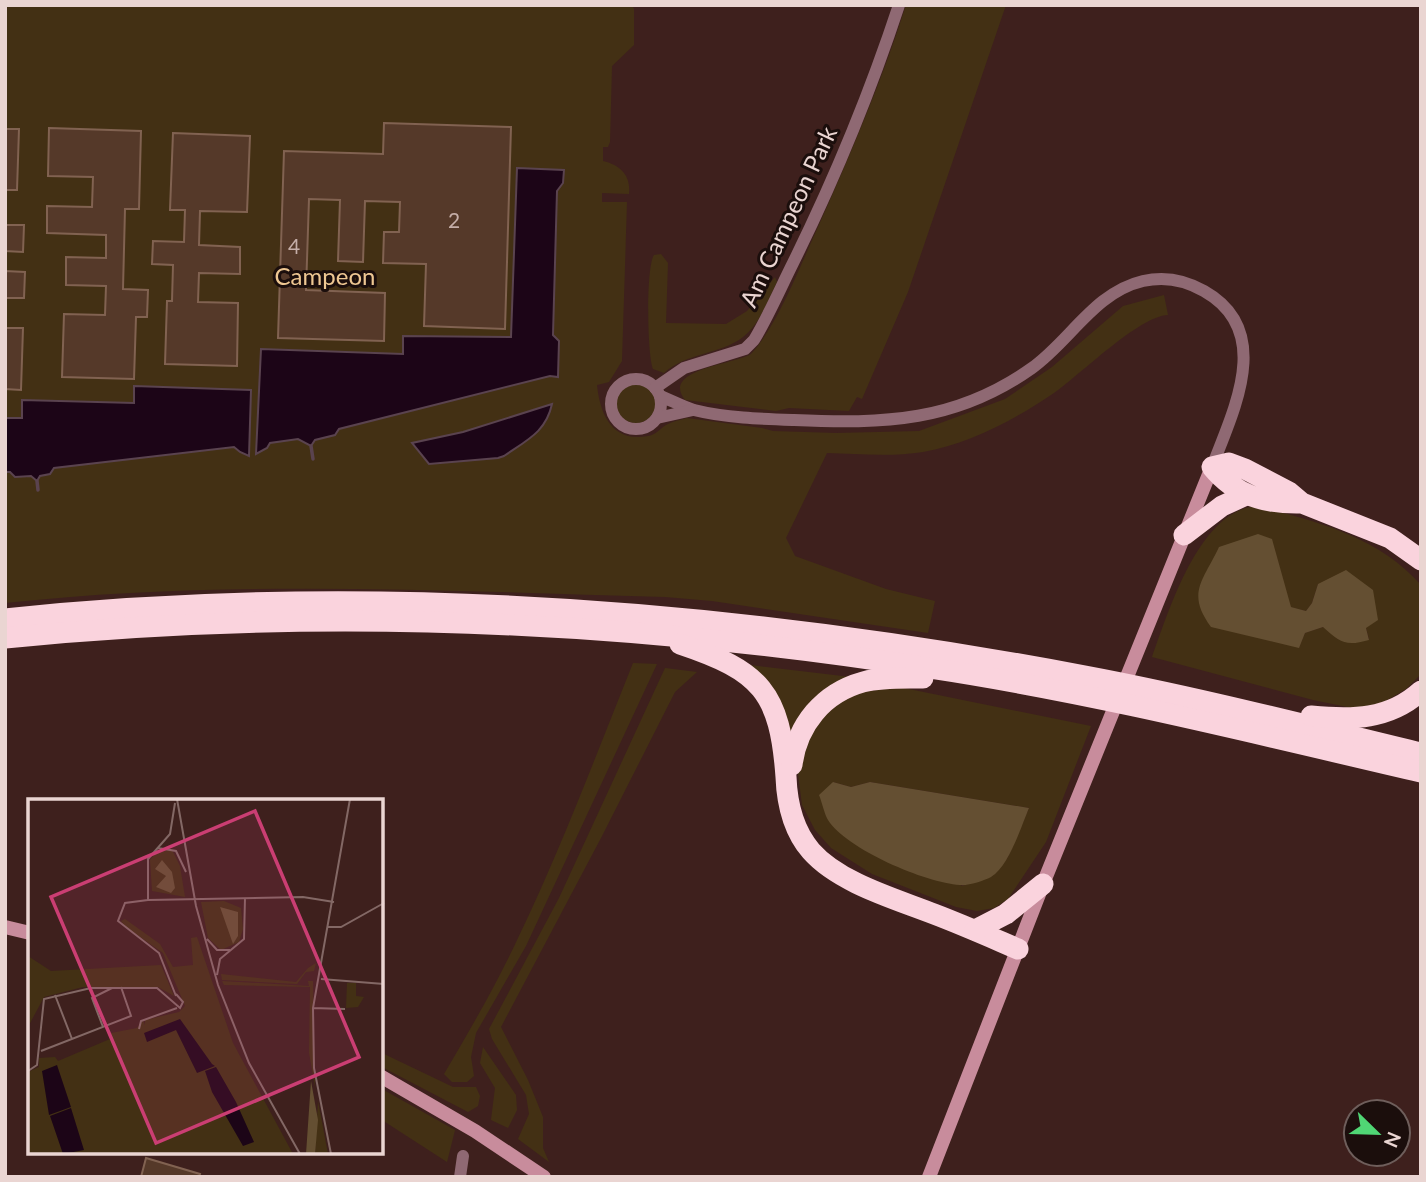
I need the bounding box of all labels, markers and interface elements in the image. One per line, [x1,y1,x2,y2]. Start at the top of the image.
street label: Am Campeon Park [733,121,843,311]
house number: 2 [448,207,460,232]
house number: 4 [288,233,300,258]
park label: Campeon [275,261,375,290]
inset map [28,799,383,1154]
north arrow [1342,1098,1412,1168]
text: N [1380,1129,1407,1151]

